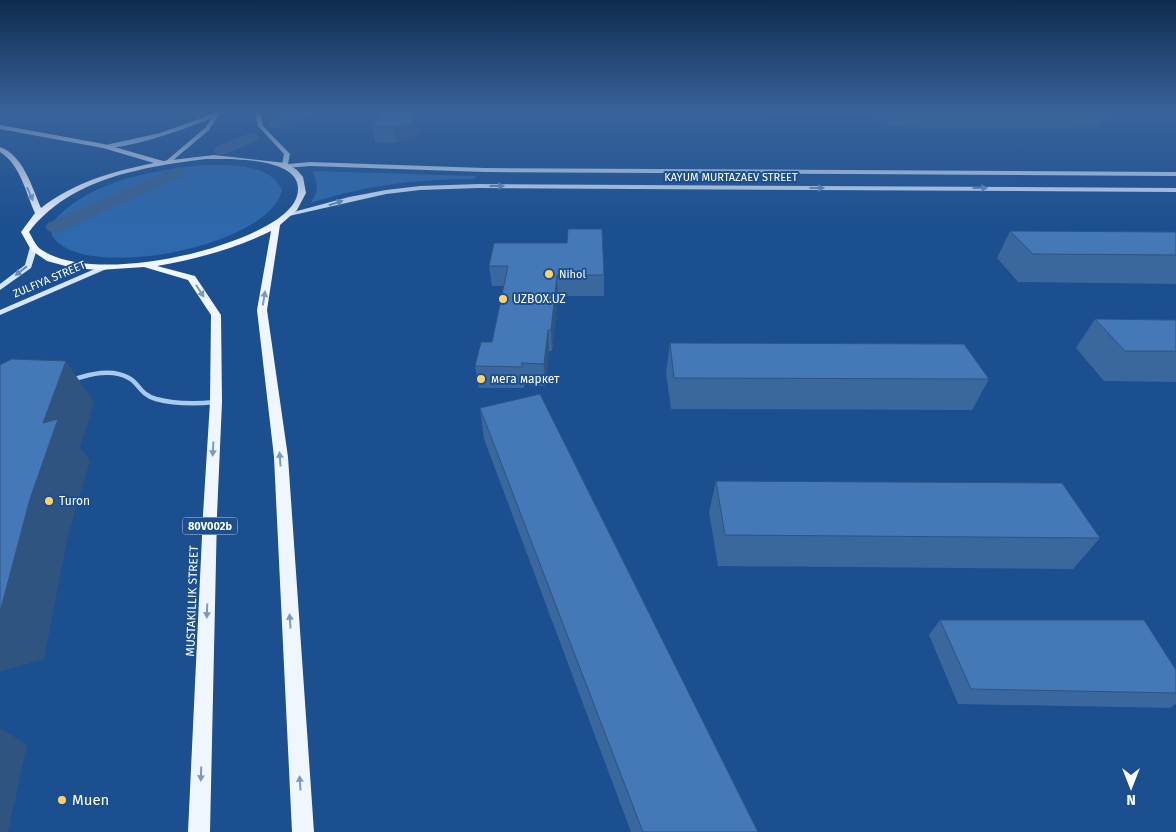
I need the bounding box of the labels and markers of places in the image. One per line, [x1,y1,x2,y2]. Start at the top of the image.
marker: Nihol [543,268,555,280]
place label: Nihol [559,268,586,281]
place label: UZBOX.UZ [513,292,566,306]
marker: UZBOX.UZ [497,293,509,305]
place label: мега маркет [491,372,560,386]
marker: мега маркет [475,373,487,385]
place label: Turon [59,494,90,508]
marker: Turon [43,495,55,507]
place label: Muen [72,791,109,809]
marker: Muen [56,794,68,806]

